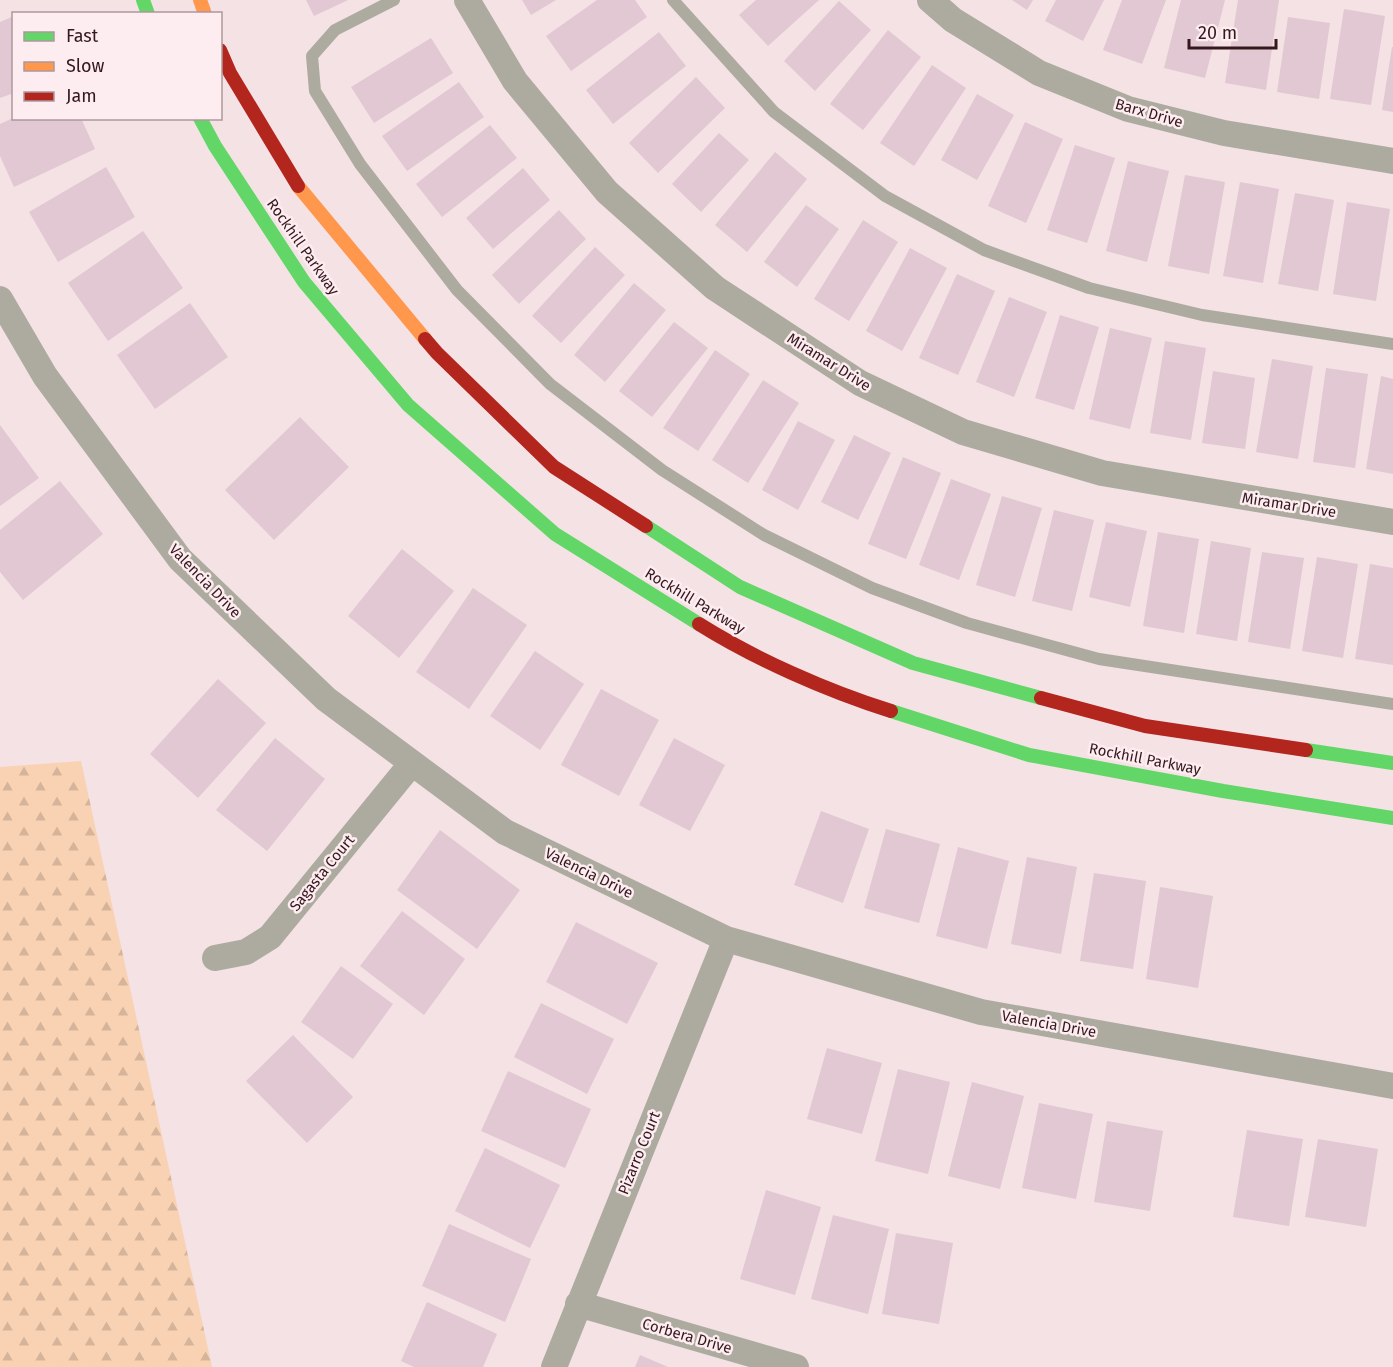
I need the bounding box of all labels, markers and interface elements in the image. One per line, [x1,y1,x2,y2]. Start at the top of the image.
legend [12,12,222,120]
scale bar [1189,12,1276,50]
text: 20 m [1198,22,1237,44]
text: Fast [66,25,99,47]
text: Slow [66,55,105,77]
text: Jam [66,85,97,107]
street label: Barx Drive [1113,95,1185,131]
street label: Rockhill Parkway [263,195,343,299]
street label: Miramar Drive [784,329,874,395]
street label: Miramar Drive [1241,489,1337,521]
street label: Valencia Drive [165,540,245,622]
street label: Rockhill Parkway [642,564,749,638]
street label: Rockhill Parkway [1087,739,1203,779]
street label: Sagasta Court [286,831,359,915]
street label: Valencia Drive [542,844,636,902]
street label: Valencia Drive [1000,1007,1098,1041]
street label: Pizarro Court [614,1108,664,1197]
street label: Corbera Drive [640,1315,734,1357]

